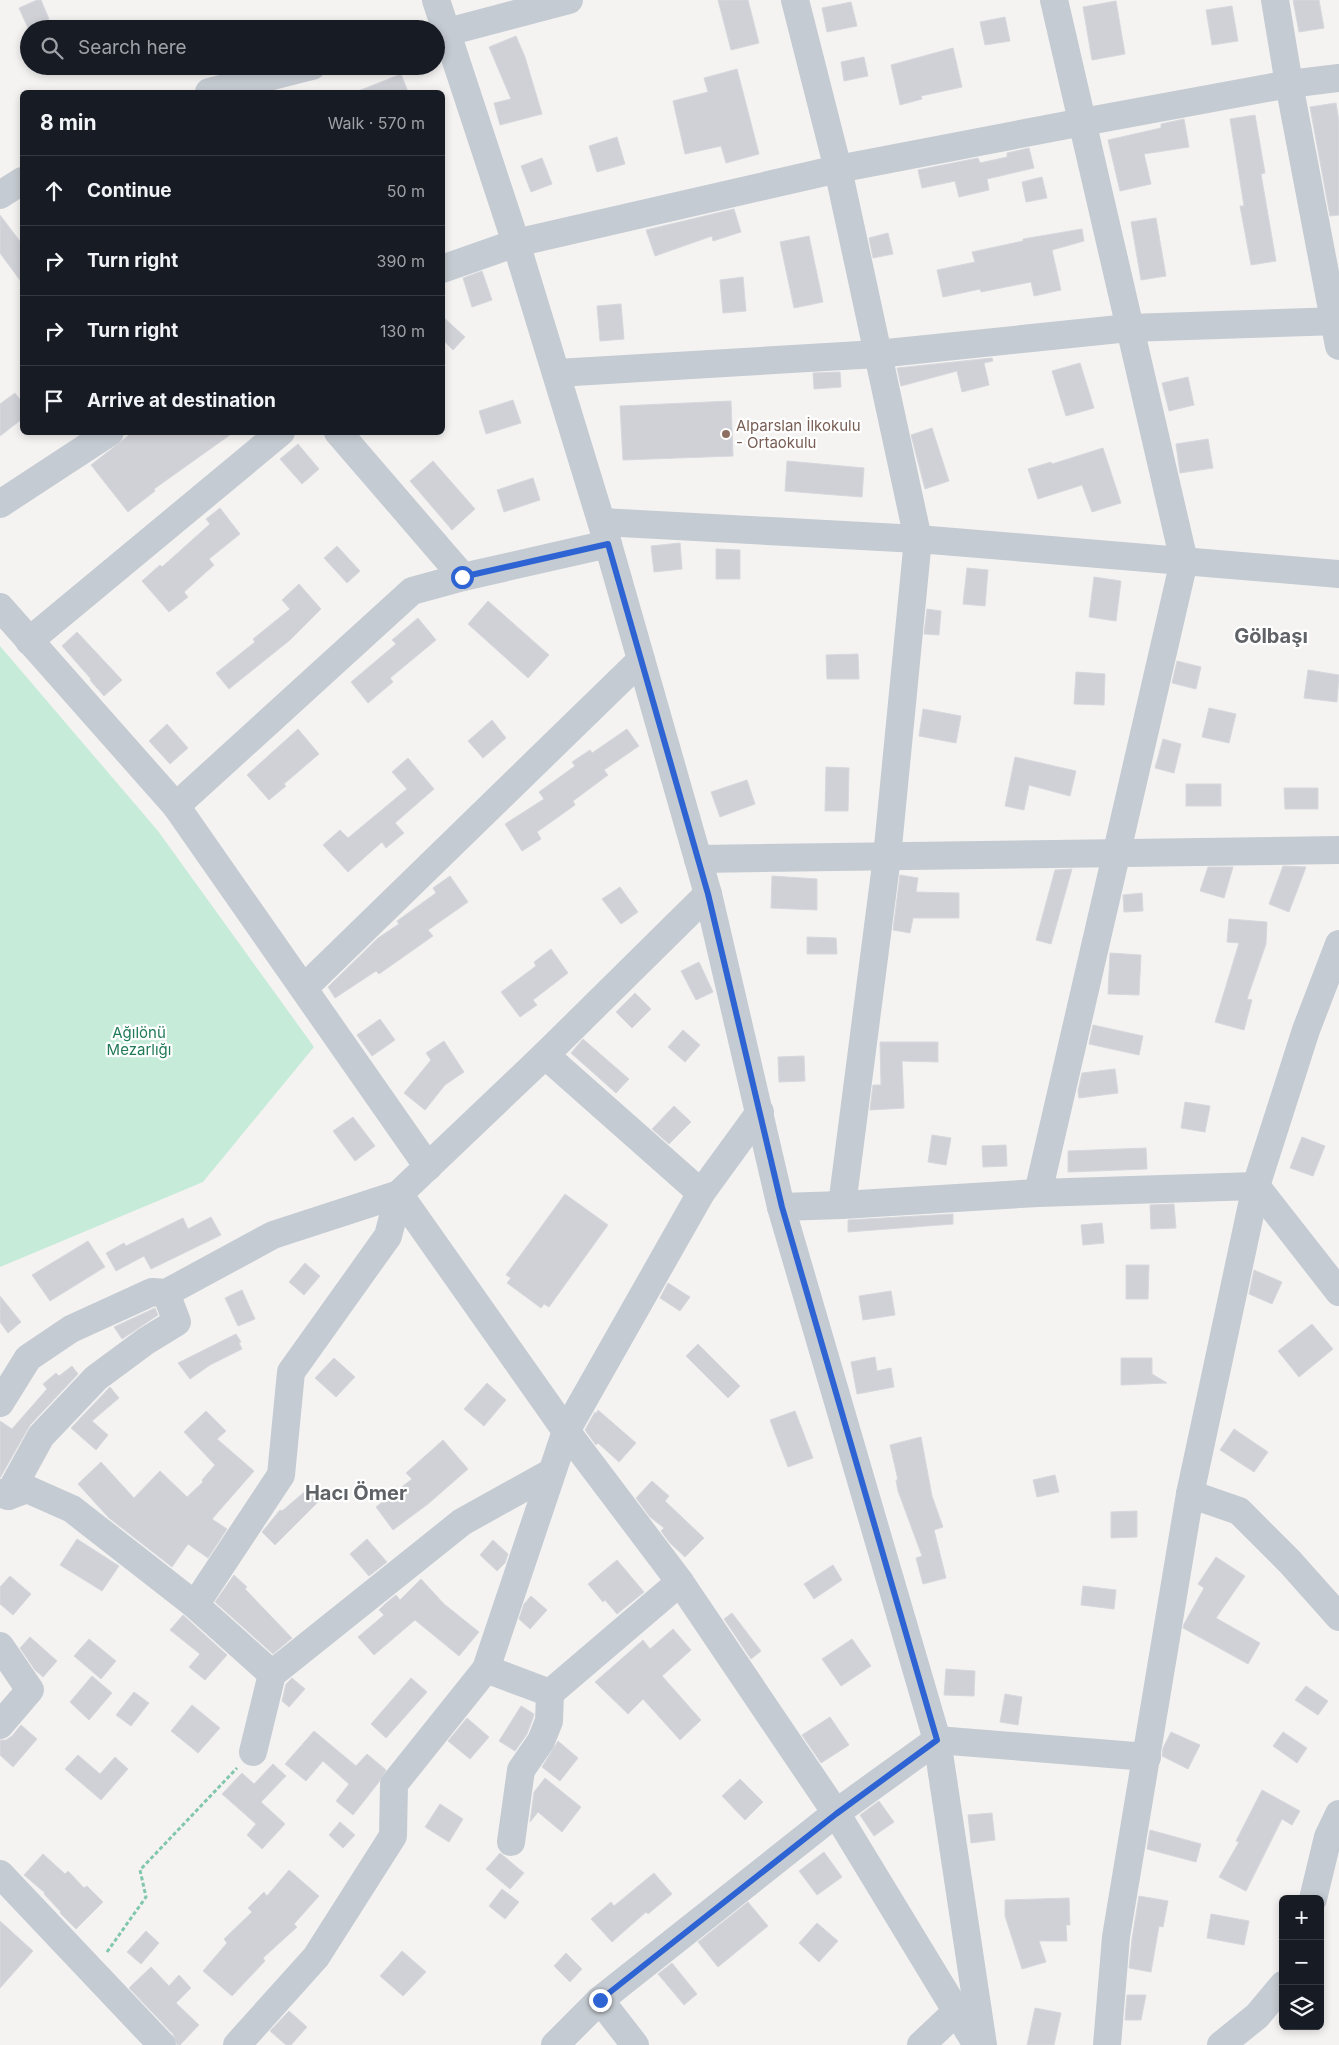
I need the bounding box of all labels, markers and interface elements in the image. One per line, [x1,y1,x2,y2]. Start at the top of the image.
search box [20,20,445,75]
icon: search [38,34,66,62]
text: Search here [78,36,187,59]
text: 8 min [40,110,97,135]
text: Walk · 570 m [328,113,425,133]
icon: ahead [40,177,68,205]
text: Continue [87,179,172,202]
text: 50 m [387,181,425,201]
icon: right [40,247,68,275]
text: Turn right [87,249,178,272]
text: 390 m [377,251,425,271]
icon: right [40,317,68,345]
text: Turn right [87,319,178,342]
text: 130 m [380,321,425,341]
icon: arrive [40,387,68,415]
text: Arrive at destination [87,389,276,412]
place label: Alparslan İlkokulu - Ortaokulu [736,416,861,452]
marker: Alparslan İlkokulu - Ortaokulu [720,428,732,440]
route start [451,566,474,589]
district label: Gölbaşı [1234,624,1308,648]
park label: Ağılönü Mezarlığı [107,1023,171,1059]
district label: Hacı Ömer [305,1481,407,1505]
map controls [1279,1895,1324,2030]
button: + [1279,1895,1324,1940]
button: − [1279,1940,1324,1985]
button: layers [1279,1985,1324,2030]
route end [589,1989,612,2012]

